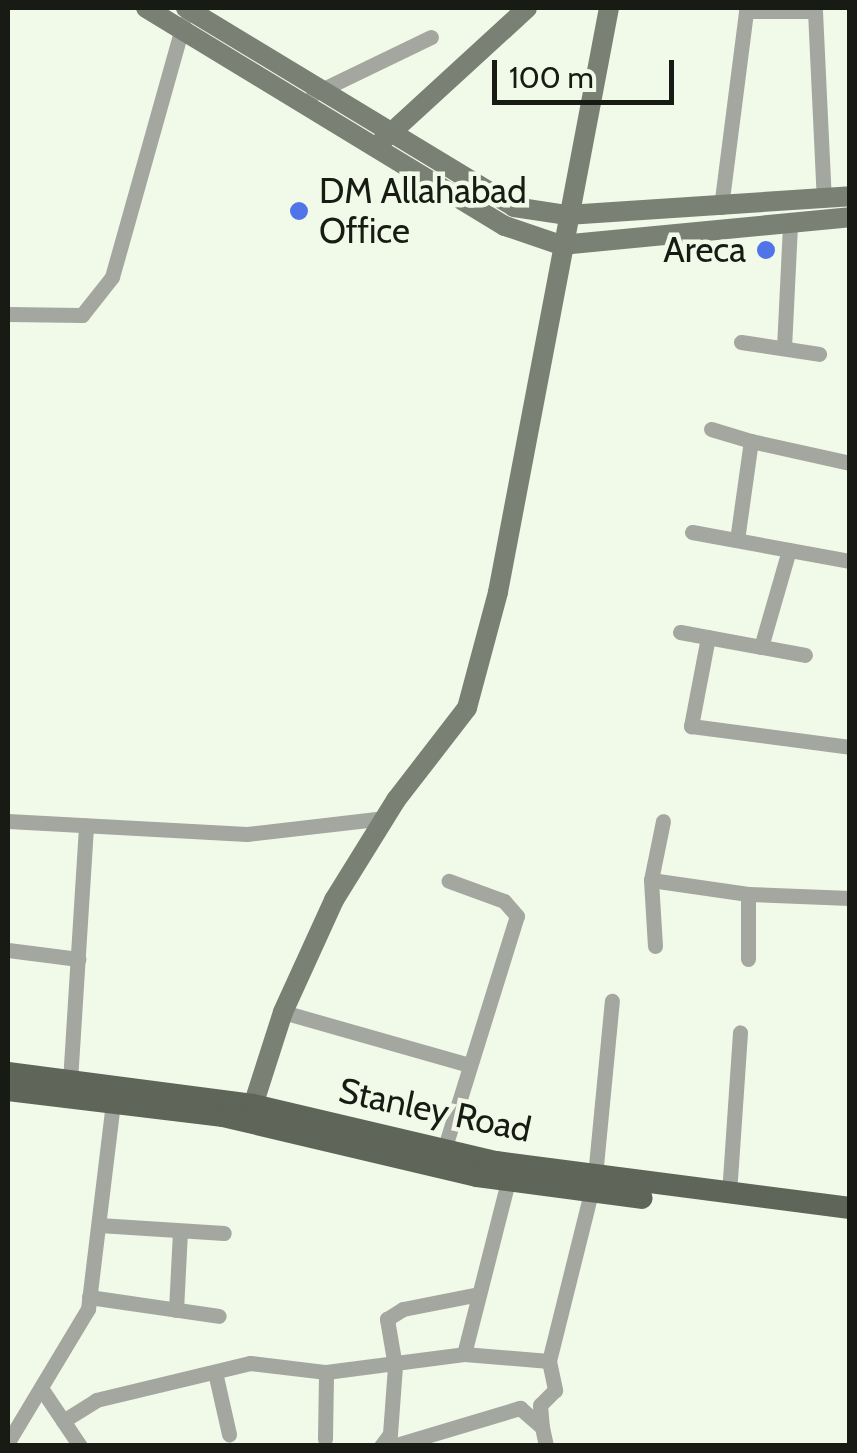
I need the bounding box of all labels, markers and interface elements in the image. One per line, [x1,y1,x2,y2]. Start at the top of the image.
scale bar [497,40,680,102]
text: 100 m [509,59,594,96]
place label: DM Allahabad Office [319,170,527,252]
marker: DM Allahabad Office [288,200,310,222]
place label: Areca [663,229,746,271]
marker: Areca [755,239,777,261]
street label: Stanley Road [335,1069,535,1151]

